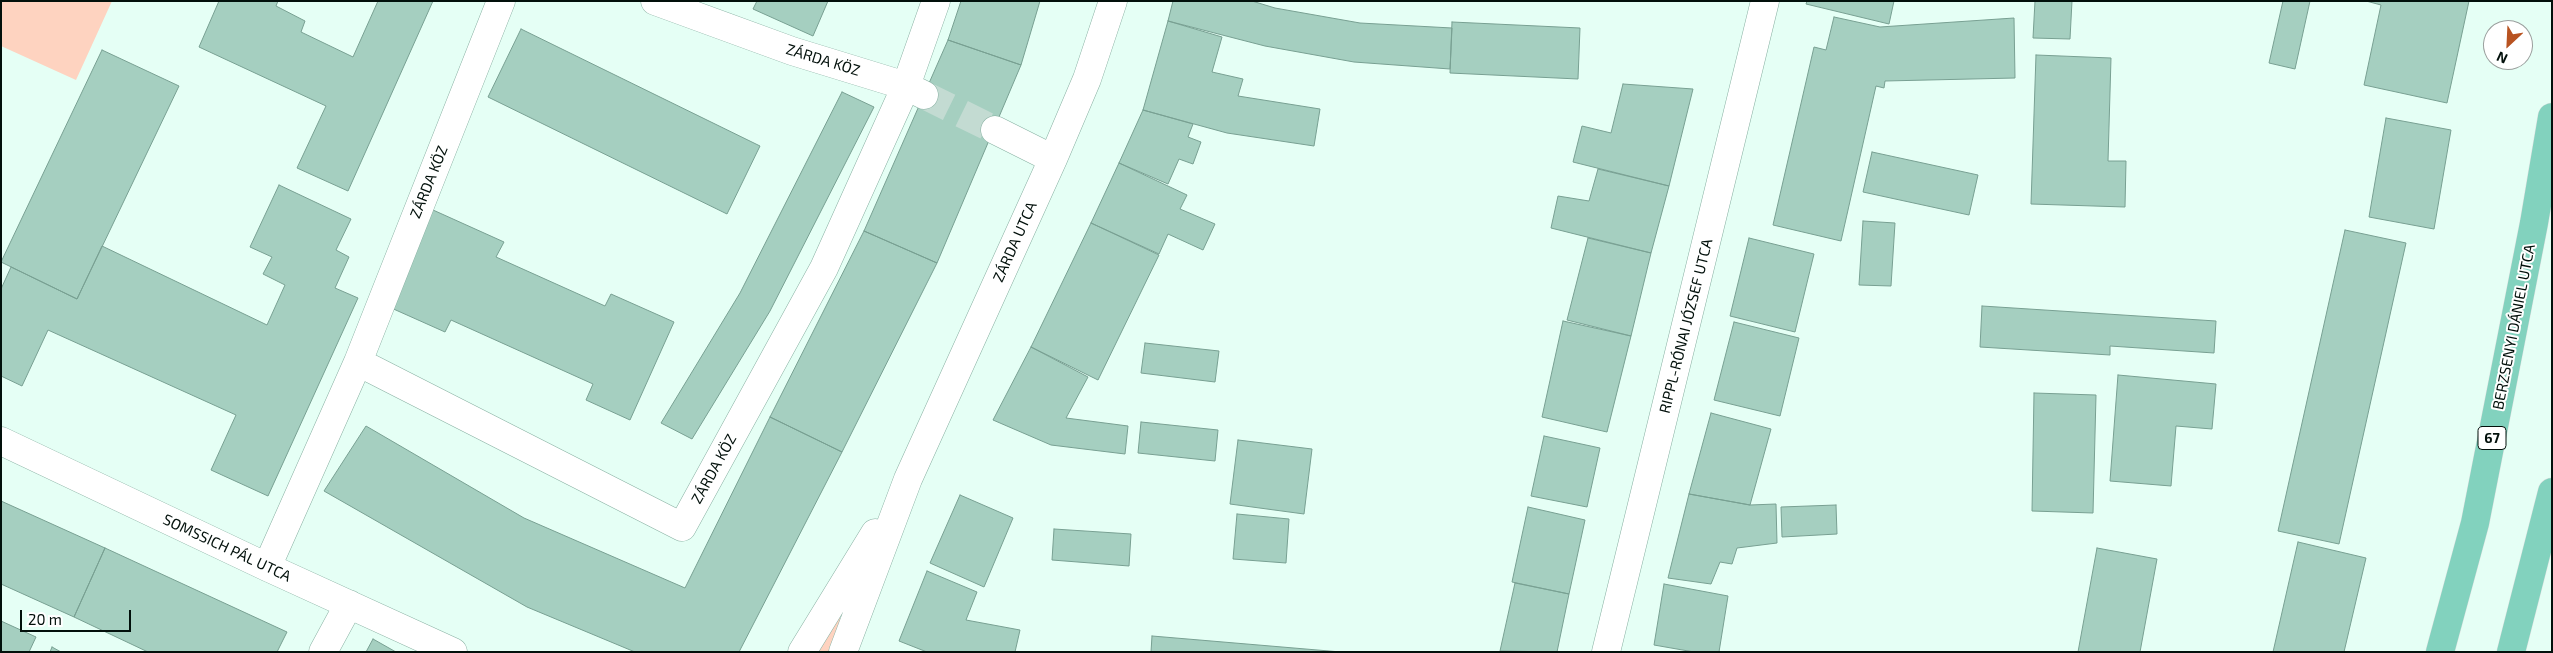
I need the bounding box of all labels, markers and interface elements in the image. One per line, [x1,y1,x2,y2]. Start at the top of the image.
north arrow [2483,20,2533,70]
street label: ZÁRDA KÖZ [784,40,862,80]
text: N [2494,48,2510,68]
street label: ZÁRDA KÖZ [406,143,452,221]
street label: ZÁRDA UTCA [989,199,1041,285]
street label: RIPPL-RÓNAI JÓZSEF UTCA [1656,237,1716,415]
street label: BERZSENYI DÁNIEL UTCA [2489,243,2539,411]
road number: 67 [2478,426,2506,449]
street label: ZÁRDA KÖZ [688,431,740,507]
street label: SOMSSICH PÁL UTCA [160,510,294,586]
scale bar [22,600,134,632]
text: 20 m [28,610,62,628]

